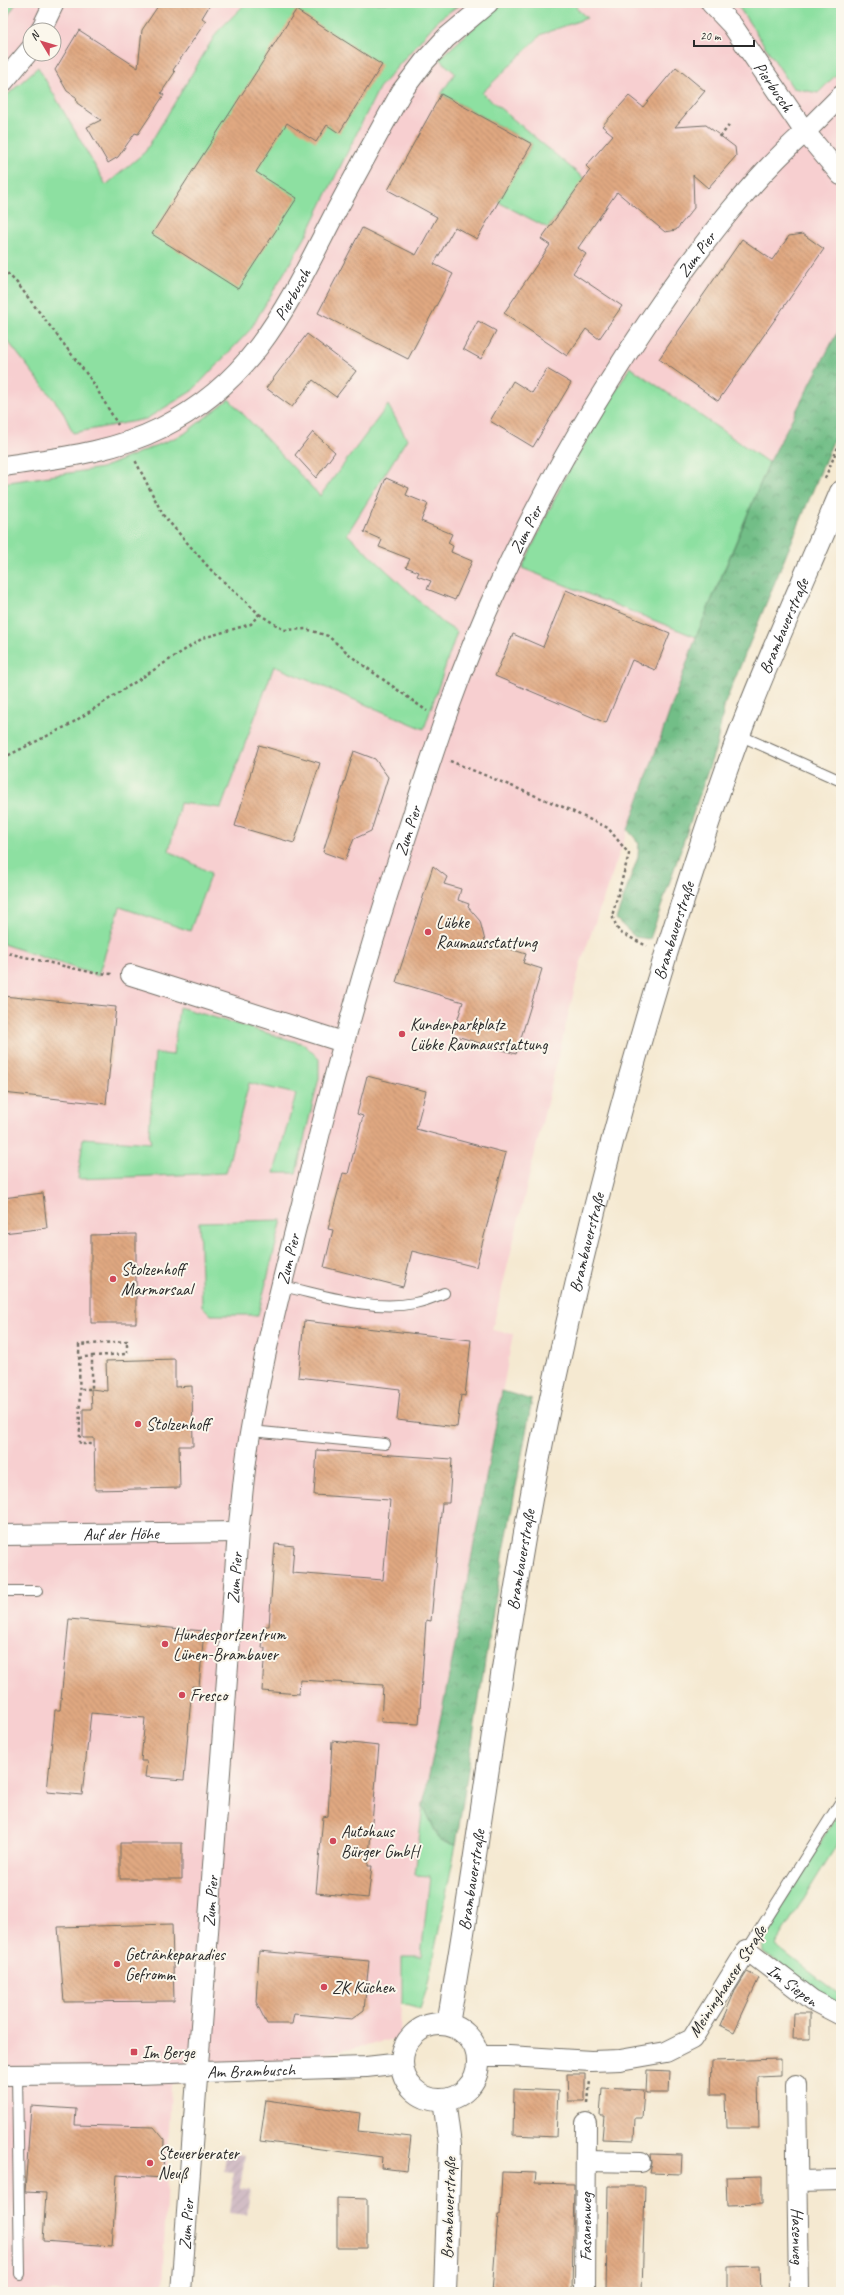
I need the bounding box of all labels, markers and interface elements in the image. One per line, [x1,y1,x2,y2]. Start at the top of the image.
north arrow [22,22,62,62]
scale bar [694,22,754,48]
text: N [27,27,43,43]
text: 20 m [700,28,722,44]
street label: Pierbusch [749,58,799,117]
street label: Zum Pier [673,226,722,281]
street label: Pierbusch [270,264,316,324]
street label: Zum Pier [505,500,548,557]
street label: Brambauerstraße [754,574,814,677]
street label: Zum Pier [390,801,427,858]
street label: Brambauerstraße [649,878,700,982]
place label: Lübke Raumausstattung [436,912,539,953]
marker: Lübke Raumausstattung [423,927,433,937]
place label: Kundenparkplatz Lübke Raumausstattung [410,1014,548,1055]
marker: Kundenparkplatz Lübke Raumausstattung [397,1029,407,1039]
street label: Brambauerstraße [565,1189,610,1294]
street label: Zum Pier [272,1230,305,1286]
place label: Stolzenhoff Marmorsaal [121,1259,196,1300]
marker: Stolzenhoff Marmorsaal [108,1274,118,1284]
place label: Stolzenhoff [146,1414,213,1435]
marker: Stolzenhoff [133,1419,143,1429]
street label: Brambauerstraße [502,1506,540,1612]
street label: Auf der Höhe [83,1523,160,1545]
street label: Zum Pier [223,1550,248,1604]
place label: Hundesportzentrum Lünen-Brambauer [173,1624,287,1665]
marker: Hundesportzentrum Lünen-Brambauer [160,1639,170,1649]
place label: Fresco [190,1685,229,1706]
marker: Fresco [177,1690,187,1700]
place label: Autohaus Bürger GmbH [341,1821,421,1862]
street label: Brambauerstraße [454,1827,490,1932]
marker: Autohaus Bürger GmbH [328,1836,338,1846]
street label: Zum Pier [198,1873,223,1927]
street label: Meininghauser Straße [684,1920,772,2041]
place label: Getränkeparadies Gefromm [125,1944,227,1985]
marker: Getränkeparadies Gefromm [112,1959,122,1969]
street label: Im Siepen [763,1960,821,2012]
place label: ZK Küchen [332,1977,396,1998]
marker: ZK Küchen [319,1982,329,1992]
place label: Im Berge [142,2042,196,2063]
marker: Im Berge [129,2047,139,2057]
street label: Am Brambusch [207,2059,296,2083]
place label: Steuerberater Neuß [158,2143,241,2184]
street label: Brambauerstraße [436,2155,461,2259]
marker: Steuerberater Neuß [145,2158,155,2168]
street label: Fasanenweg [575,2191,597,2261]
street label: Zum Pier [174,2196,199,2251]
street label: Hasenweg [787,2208,809,2265]

